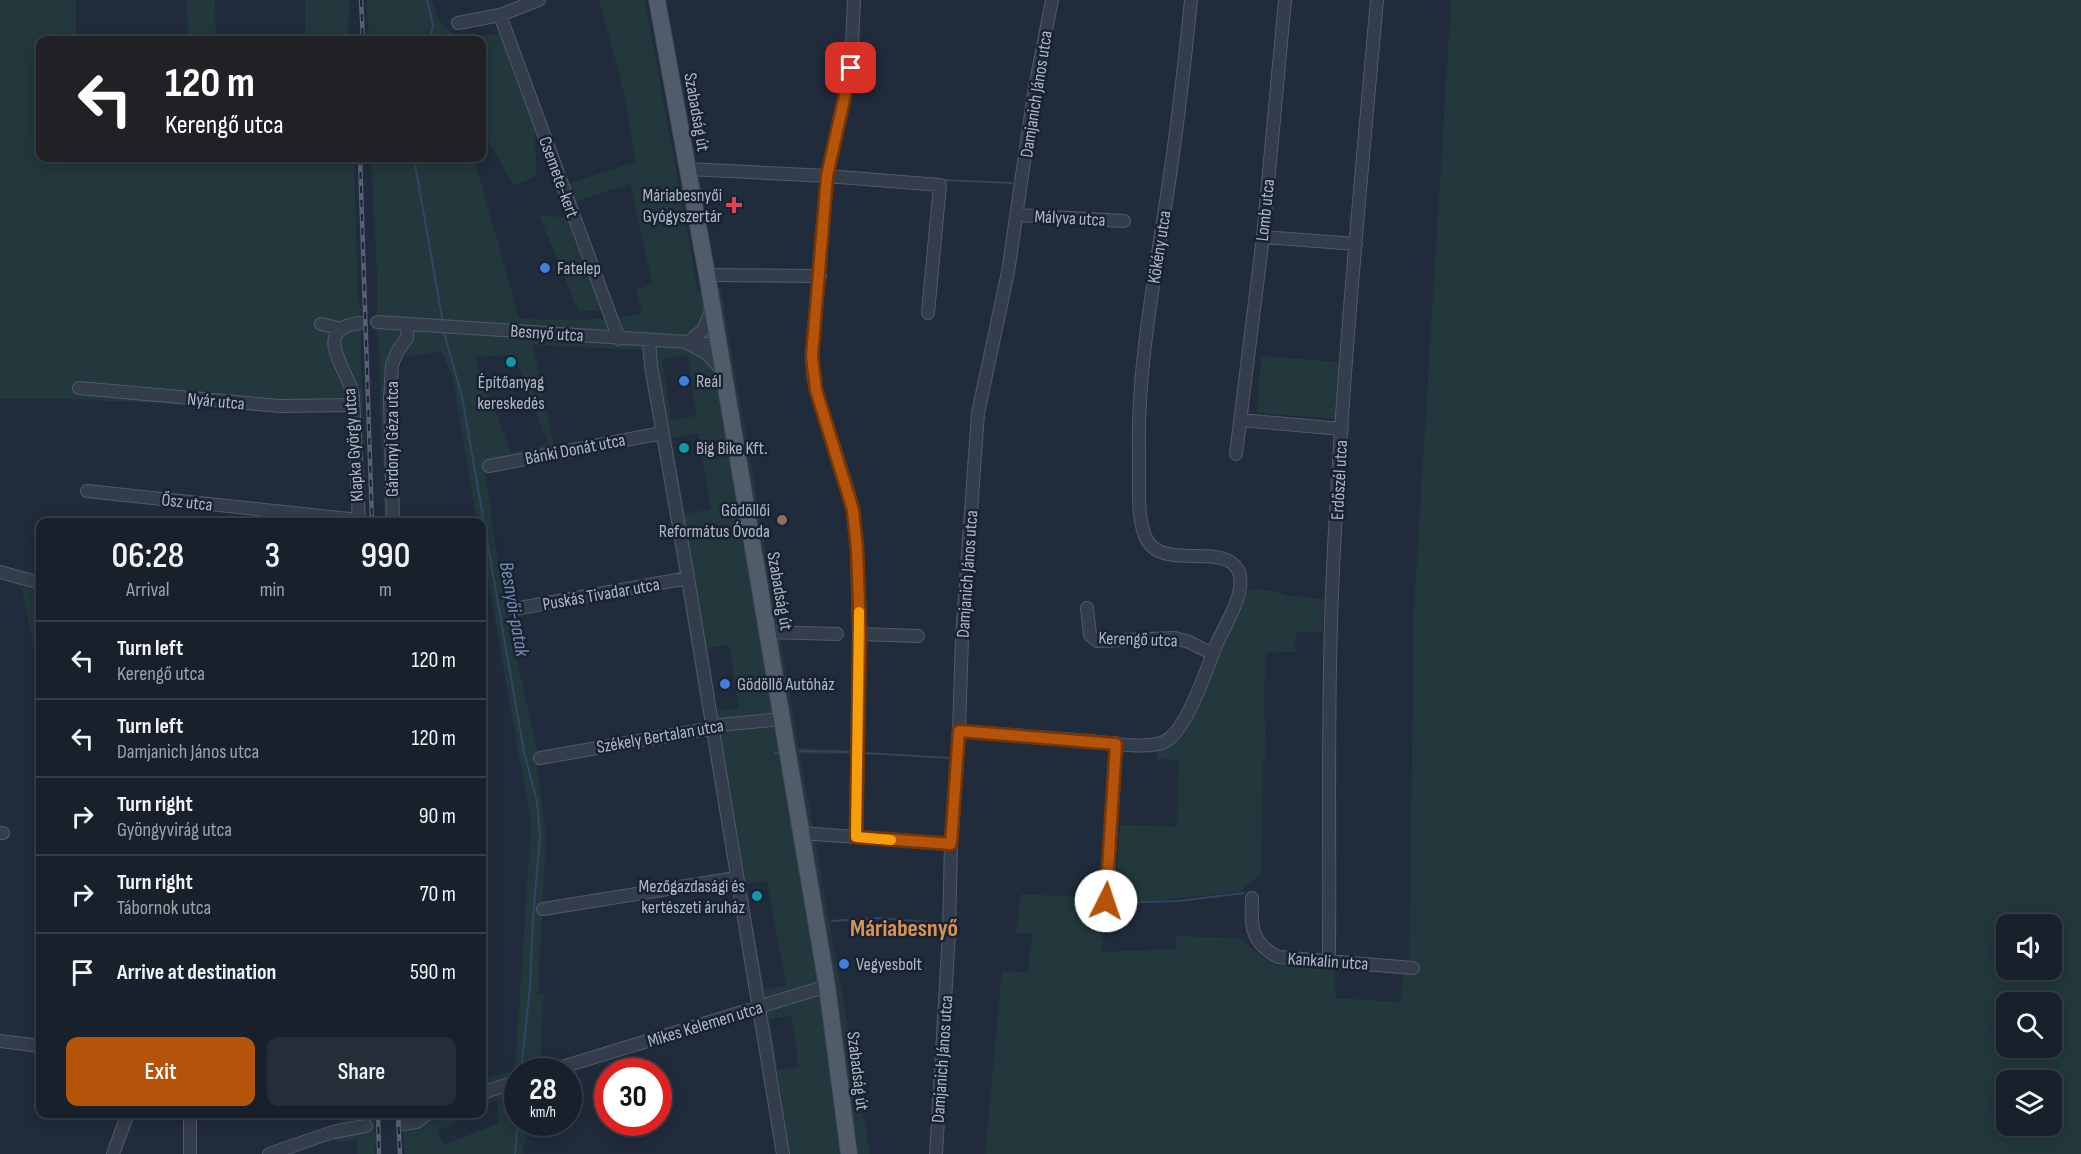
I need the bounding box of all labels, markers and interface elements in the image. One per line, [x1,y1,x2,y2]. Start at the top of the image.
street label: Damjanich János utca [1016,29,1057,159]
pin [825,42,876,93]
icon: arrive [834,51,867,84]
text: 120 m [165,58,255,109]
icon: left [66,60,144,138]
street label: Szabadság út [679,71,714,153]
text: Kerengő utca [165,109,284,141]
street label: Csemete-kert [534,134,583,221]
street label: Lomb utca [1252,178,1279,242]
place label: Máriabesnyői Gyógyszertár [642,185,722,227]
marker: Máriabesnyői Gyógyszertár [727,198,741,212]
street label: Mályva utca [1034,206,1106,231]
street label: Kökény utca [1143,209,1176,285]
place label: Fatelep [557,258,601,279]
marker: Fatelep [538,261,552,275]
street label: Besnyő utca [510,320,584,347]
marker: Építőanyag kereskedés [504,355,518,369]
place label: Reál [696,371,722,392]
place label: Építőanyag kereskedés [477,372,545,414]
marker: Reál [677,374,691,388]
street label: Gárdonyi Géza utca [382,381,403,497]
street label: Klapka György utca [339,387,368,502]
street label: Nyár utca [186,389,246,414]
street label: Bánki Donát utca [523,429,627,470]
place label: Big Bike Kft. [696,438,768,459]
street label: Erdőszél utca [1327,440,1352,520]
marker: Big Bike Kft. [677,441,691,455]
street label: Ősz utca [160,489,214,516]
place label: Gödöllői Református Óvoda [659,500,770,542]
street label: Damjanich János utca [953,509,982,639]
marker: Gödöllői Református Óvoda [775,513,789,527]
text: 06:28 [112,535,184,578]
text: 3 [264,535,280,578]
text: 990 [360,535,410,578]
street label: Szabadság út [762,550,797,632]
water label: Besnyői-patak [494,560,534,659]
street label: Puskás Tivadar utca [541,574,661,615]
text: Arrival [126,578,169,602]
text: min [260,578,285,602]
text: m [379,578,392,602]
street label: Kerengő utca [1098,628,1178,651]
text: Turn left [117,635,183,662]
icon: left [66,644,99,677]
text: 120 m [412,647,456,674]
text: Kerengő utca [117,662,205,686]
place label: Gödöllő Autóház [737,674,835,695]
marker: Gödöllő Autóház [718,677,732,691]
text: Turn left [117,713,183,740]
street label: Székely Bertalan utca [595,715,725,758]
icon: left [66,722,99,755]
text: 120 m [412,725,456,752]
text: Damjanich János utca [117,740,259,764]
text: Turn right [117,791,193,818]
icon: right [66,800,99,833]
text: 90 m [419,803,456,830]
text: Gyöngyvirág utca [117,818,232,842]
text: Turn right [117,869,193,896]
position arrow [1074,869,1138,933]
place label: Mezőgazdasági és kertészeti áruház [639,876,746,918]
icon: right [66,878,99,911]
text: 70 m [420,881,456,908]
marker: Mezőgazdasági és kertészeti áruház [750,889,764,903]
text: Tábornok utca [117,896,211,920]
district label: Máriabesnyő [850,914,958,943]
map controls [1996,914,2062,1136]
button: sound [1996,914,2062,980]
street label: Kankalin utca [1287,948,1369,975]
place label: Vegyesbolt [856,954,922,975]
icon: arrive [66,956,99,989]
marker: Vegyesbolt [837,957,851,971]
text: Arrive at destination [117,959,276,986]
text: 590 m [410,959,456,986]
button: search [1996,992,2062,1058]
street label: Damjanich János utca [928,994,957,1124]
street label: Mikes Kelemen utca [645,997,765,1052]
street label: Szabadság út [842,1030,873,1112]
button: Exit [66,1037,255,1106]
button: Share [267,1037,456,1106]
speed limit sign: 30 [594,1058,672,1136]
button: layers [1996,1070,2062,1136]
text: 28 [529,1072,557,1108]
text: km/h [530,1103,556,1122]

